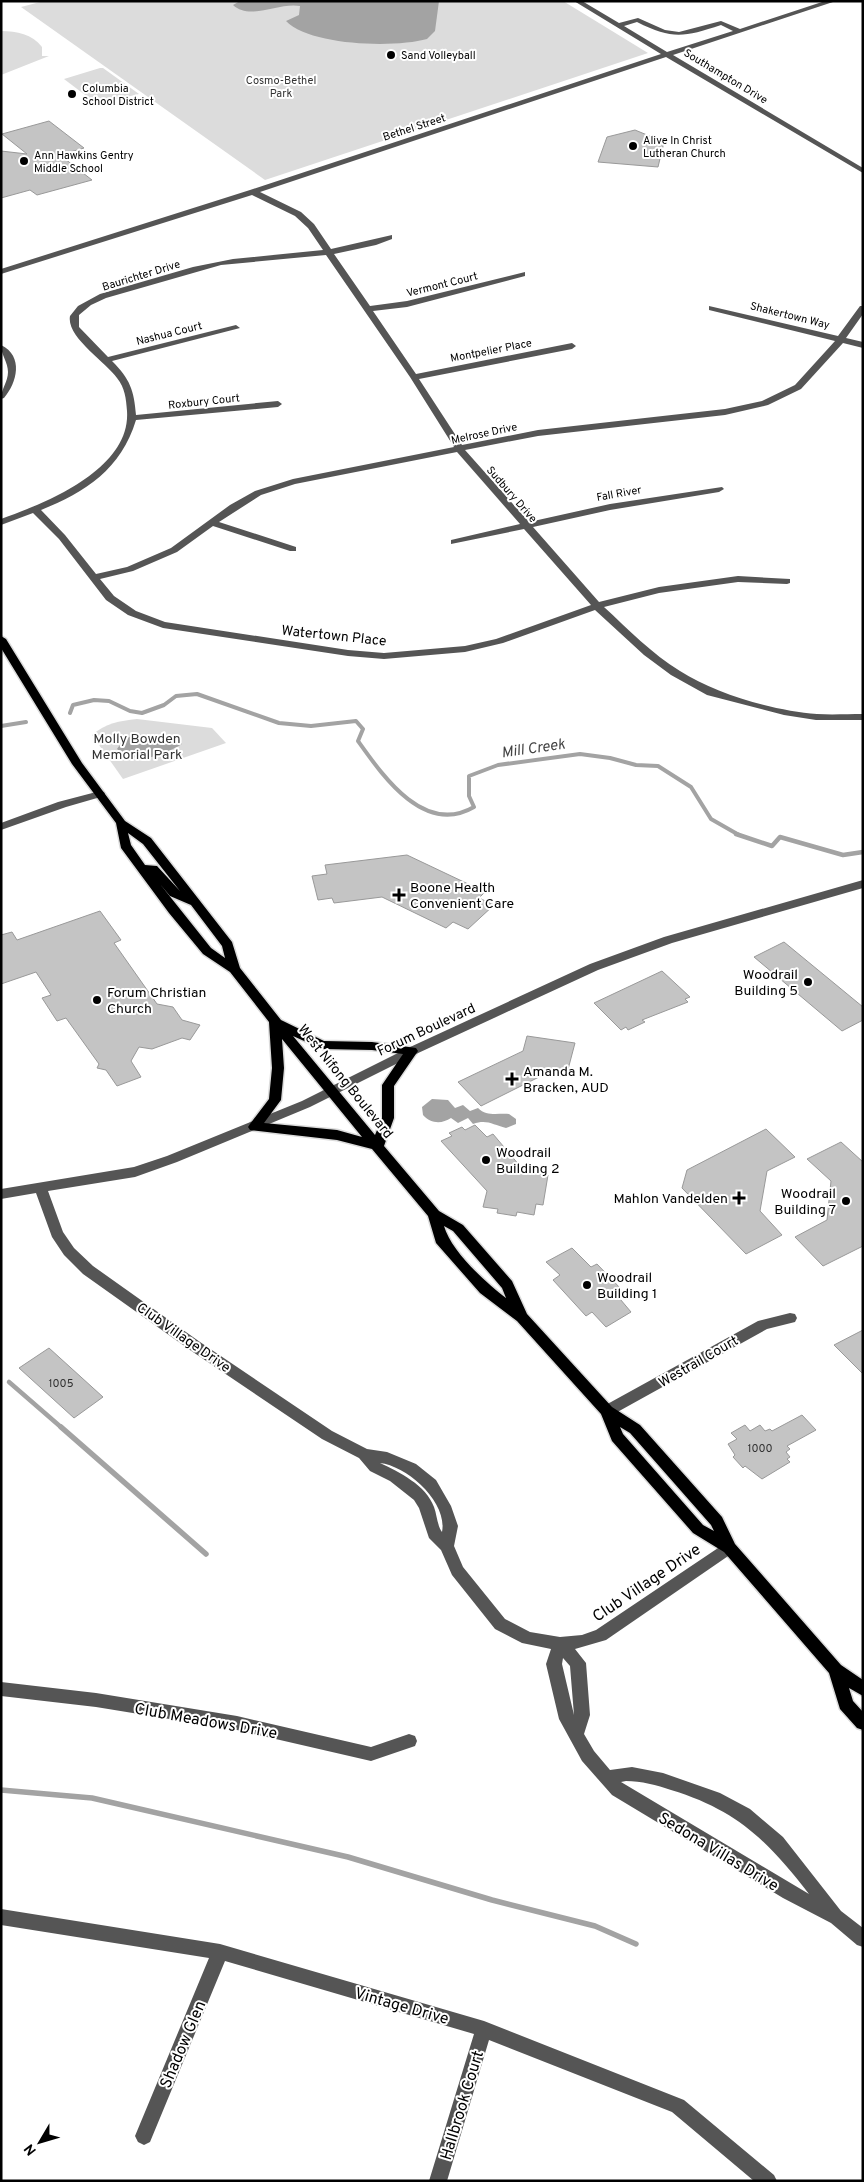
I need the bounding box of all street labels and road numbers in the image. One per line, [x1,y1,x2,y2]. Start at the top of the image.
street label: Southampton Drive [681,46,770,107]
street label: Bethel Street [381,111,447,145]
street label: Baurichter Drive [101,257,182,294]
street label: Vermont Court [405,269,479,301]
street label: Shakertown Way [748,299,831,333]
street label: Nashua Court [135,319,204,349]
street label: Montpelier Place [449,336,533,366]
street label: Roxbury Court [168,391,241,413]
street label: Melrose Drive [450,420,519,448]
street label: Sudbury Drive [483,464,540,526]
street label: Fall River [596,483,643,505]
street label: Watertown Place [280,623,387,650]
street label: Forum Boulevard [375,1000,478,1061]
street label: West Nifong Boulevard [294,1021,396,1142]
street label: Club Village Drive [133,1300,233,1377]
street label: Westrail Court [656,1333,742,1392]
street label: Club Village Drive [589,1540,705,1627]
street label: Club Meadows Drive [133,1700,279,1744]
street label: Sedona Villas Drive [654,1809,782,1897]
street label: Vintage Drive [352,1984,451,2030]
street label: Shadow Glen [156,1998,211,2092]
street label: Hallbrook Court [437,2048,489,2163]

